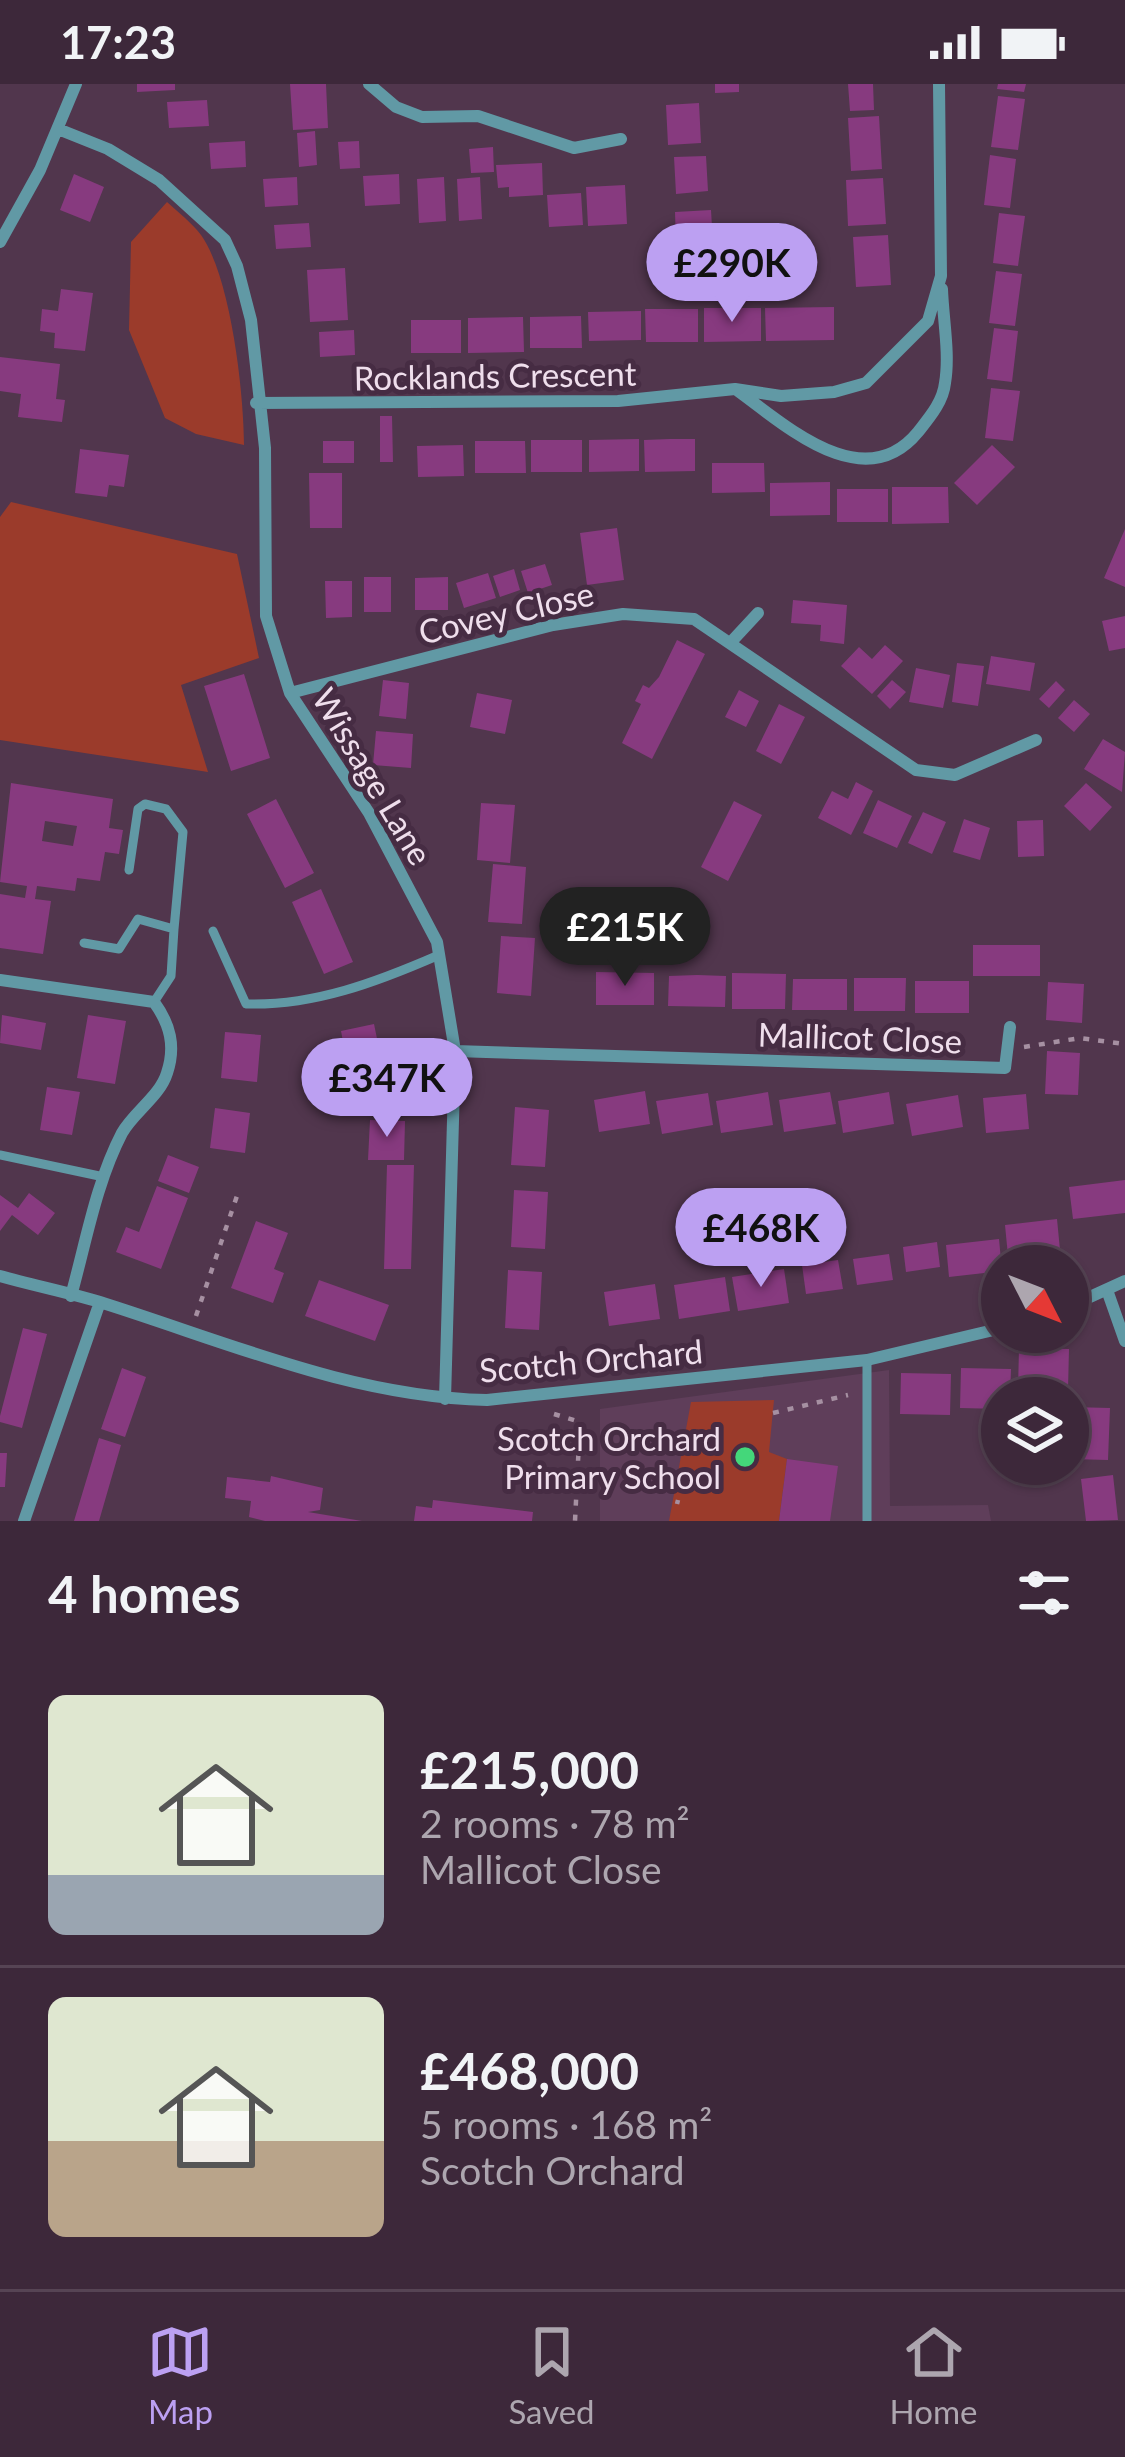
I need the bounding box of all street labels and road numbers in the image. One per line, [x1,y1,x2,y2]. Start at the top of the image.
street label: Rocklands Crescent [353,353,637,397]
street label: Covey Close [415,572,597,652]
street label: Wissage Lane [305,680,441,872]
street label: Mallicot Close [757,1013,963,1061]
street label: Scotch Orchard [478,1330,704,1390]

